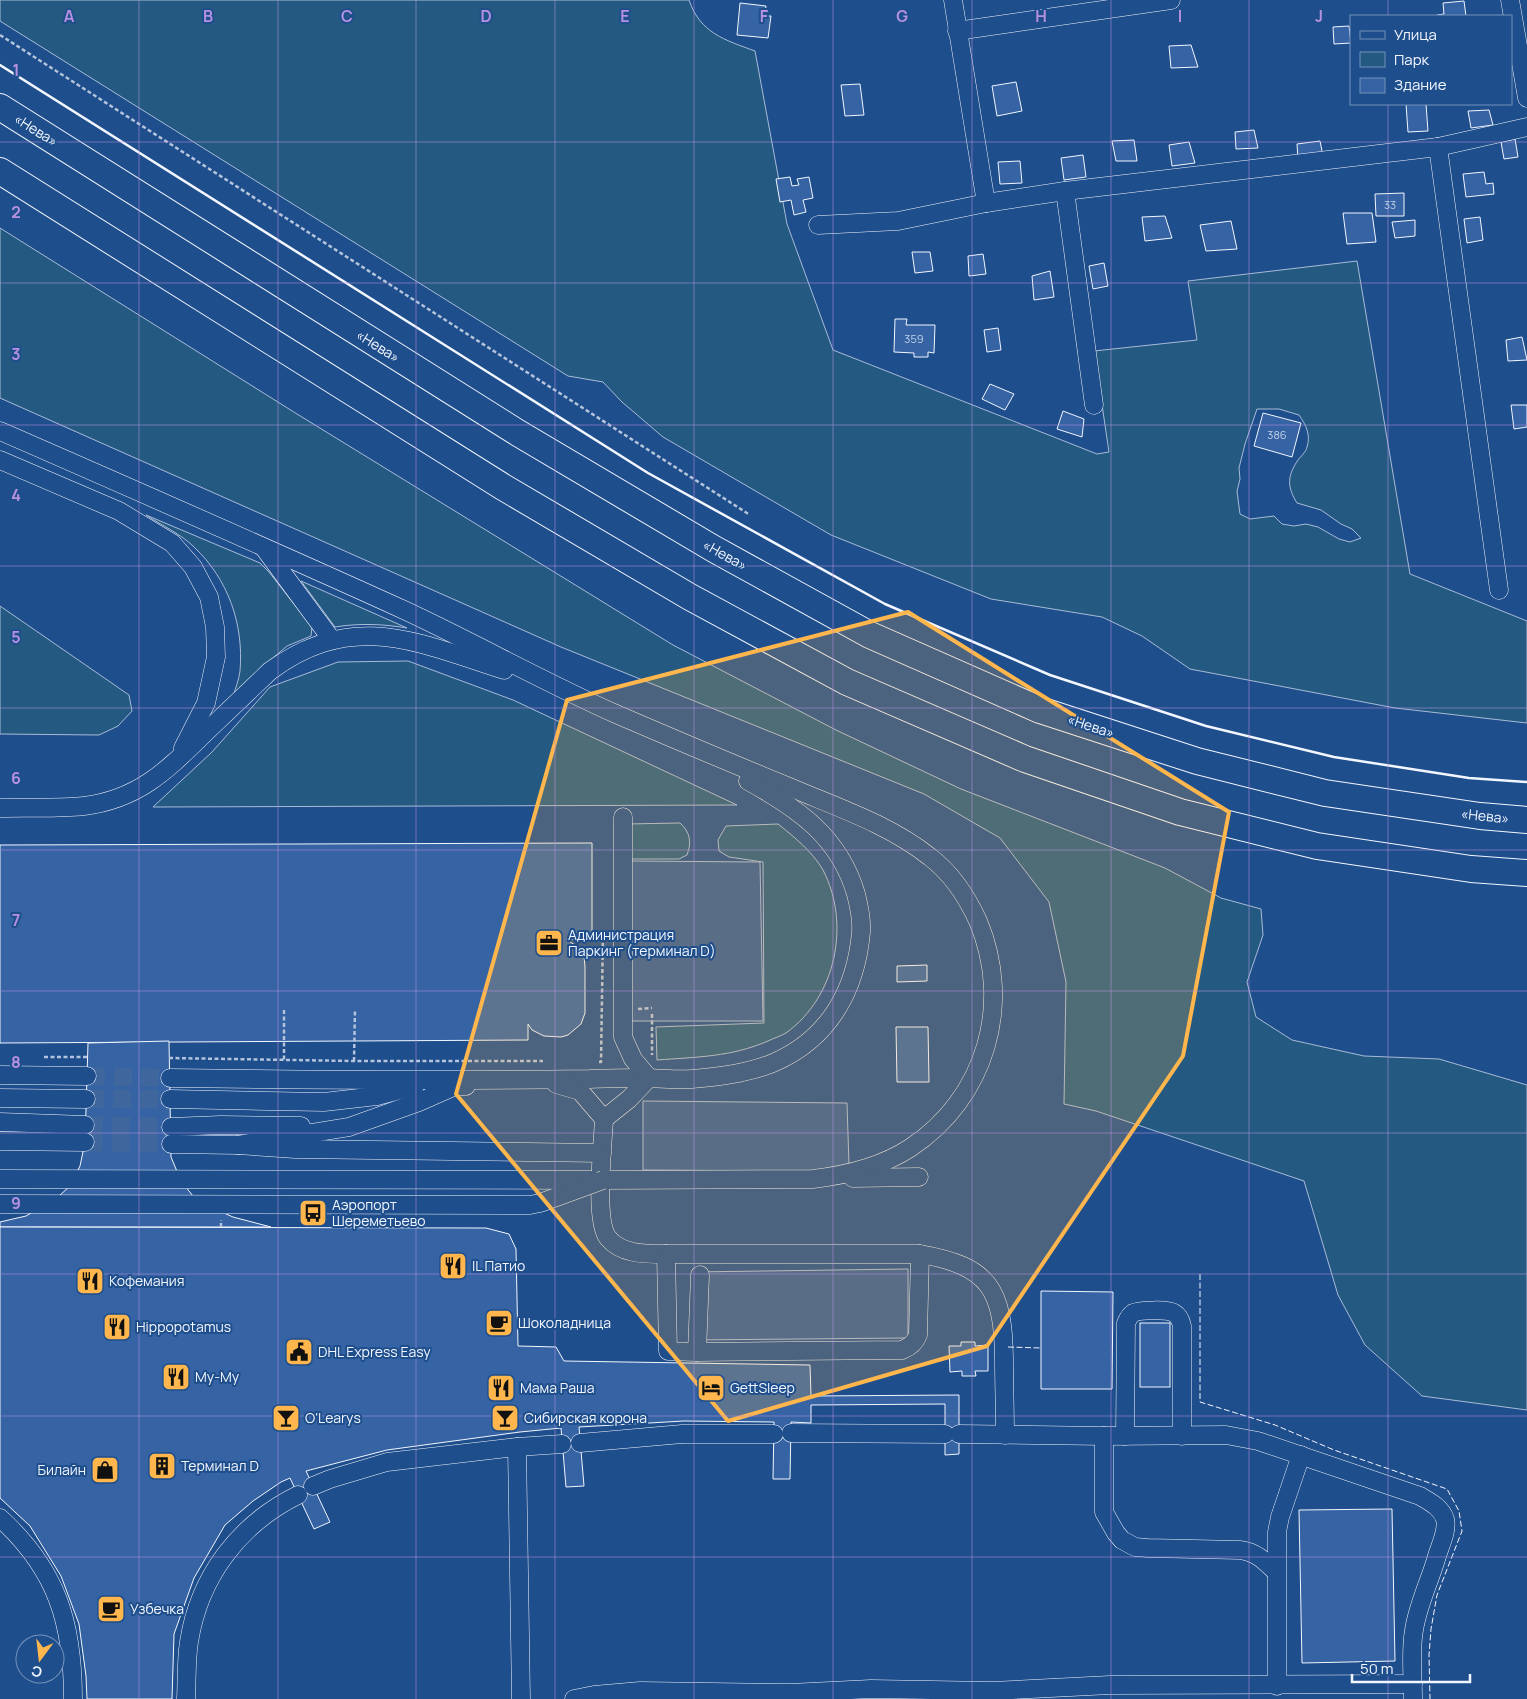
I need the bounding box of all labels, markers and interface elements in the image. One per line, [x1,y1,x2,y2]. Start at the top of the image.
text: A [64,5,75,27]
text: B [203,5,213,27]
text: C [341,5,353,27]
text: D [480,5,492,27]
text: E [620,5,630,27]
text: F [760,5,769,27]
text: G [896,5,908,27]
text: H [1035,5,1047,27]
text: I [1178,5,1182,27]
text: J [1315,5,1323,27]
legend [1350,15,1512,105]
text: Улица [1394,24,1437,45]
text: Парк [1394,49,1430,70]
text: 1 [12,59,20,81]
text: Здание [1394,74,1447,95]
street label: «Нева» [11,109,62,150]
house number: 33 [1384,197,1396,212]
text: 2 [11,201,21,223]
street label: «Нева» [353,325,404,366]
house number: 359 [904,331,924,346]
text: 3 [11,343,21,365]
house number: 386 [1267,427,1287,442]
text: 4 [11,484,21,506]
street label: «Нева» [700,535,751,575]
text: 5 [11,626,21,648]
street label: «Нева» [1065,709,1117,742]
text: 6 [11,767,21,789]
street label: «Нева» [1460,804,1510,827]
text: 7 [12,909,20,931]
place label: Администрация Паркинг (терминал D) [568,925,716,960]
office icon: Администрация Паркинг (терминал D) [534,928,564,958]
text: 8 [11,1051,21,1073]
text: 9 [11,1192,21,1214]
place label: Аэропорт Шереметьево [332,1195,425,1230]
bus stop icon: Аэропорт Шереметьево [298,1198,328,1228]
restaurant icon: IL Патио [438,1251,468,1281]
place label: IL Патио [472,1256,525,1275]
restaurant icon: Кофемания [75,1266,105,1296]
place label: Кофемания [109,1271,185,1290]
cafe icon: Шоколадница [484,1308,514,1338]
restaurant icon: Hippopotamus [102,1312,132,1342]
place label: Шоколадница [518,1313,611,1332]
place label: Hippopotamus [136,1317,231,1336]
public building icon: DHL Express Easy [284,1337,314,1367]
place label: DHL Express Easy [318,1342,431,1361]
restaurant icon: Му-Му [161,1362,191,1392]
place label: Му-Му [195,1367,240,1386]
restaurant icon: Мама Раша [486,1373,516,1403]
hotel icon: GettSleep [696,1373,726,1403]
place label: Мама Раша [520,1378,594,1397]
place label: GettSleep [730,1378,795,1397]
bar icon: O'Learys [271,1403,301,1433]
bar icon: Сибирская корона [490,1403,520,1433]
place label: O'Learys [305,1408,361,1427]
place label: Сибирская корона [524,1408,647,1427]
building icon: Терминал D [147,1451,177,1481]
shop icon: Билайн [90,1455,120,1485]
place label: Терминал D [181,1456,259,1475]
place label: Билайн [38,1460,86,1479]
cafe icon: Узбечка [96,1594,126,1624]
place label: Узбечка [130,1599,184,1618]
north arrow [15,1634,65,1684]
scale bar [1352,1652,1470,1684]
text: 50 m [1360,1658,1394,1679]
text: С [29,1662,44,1683]

